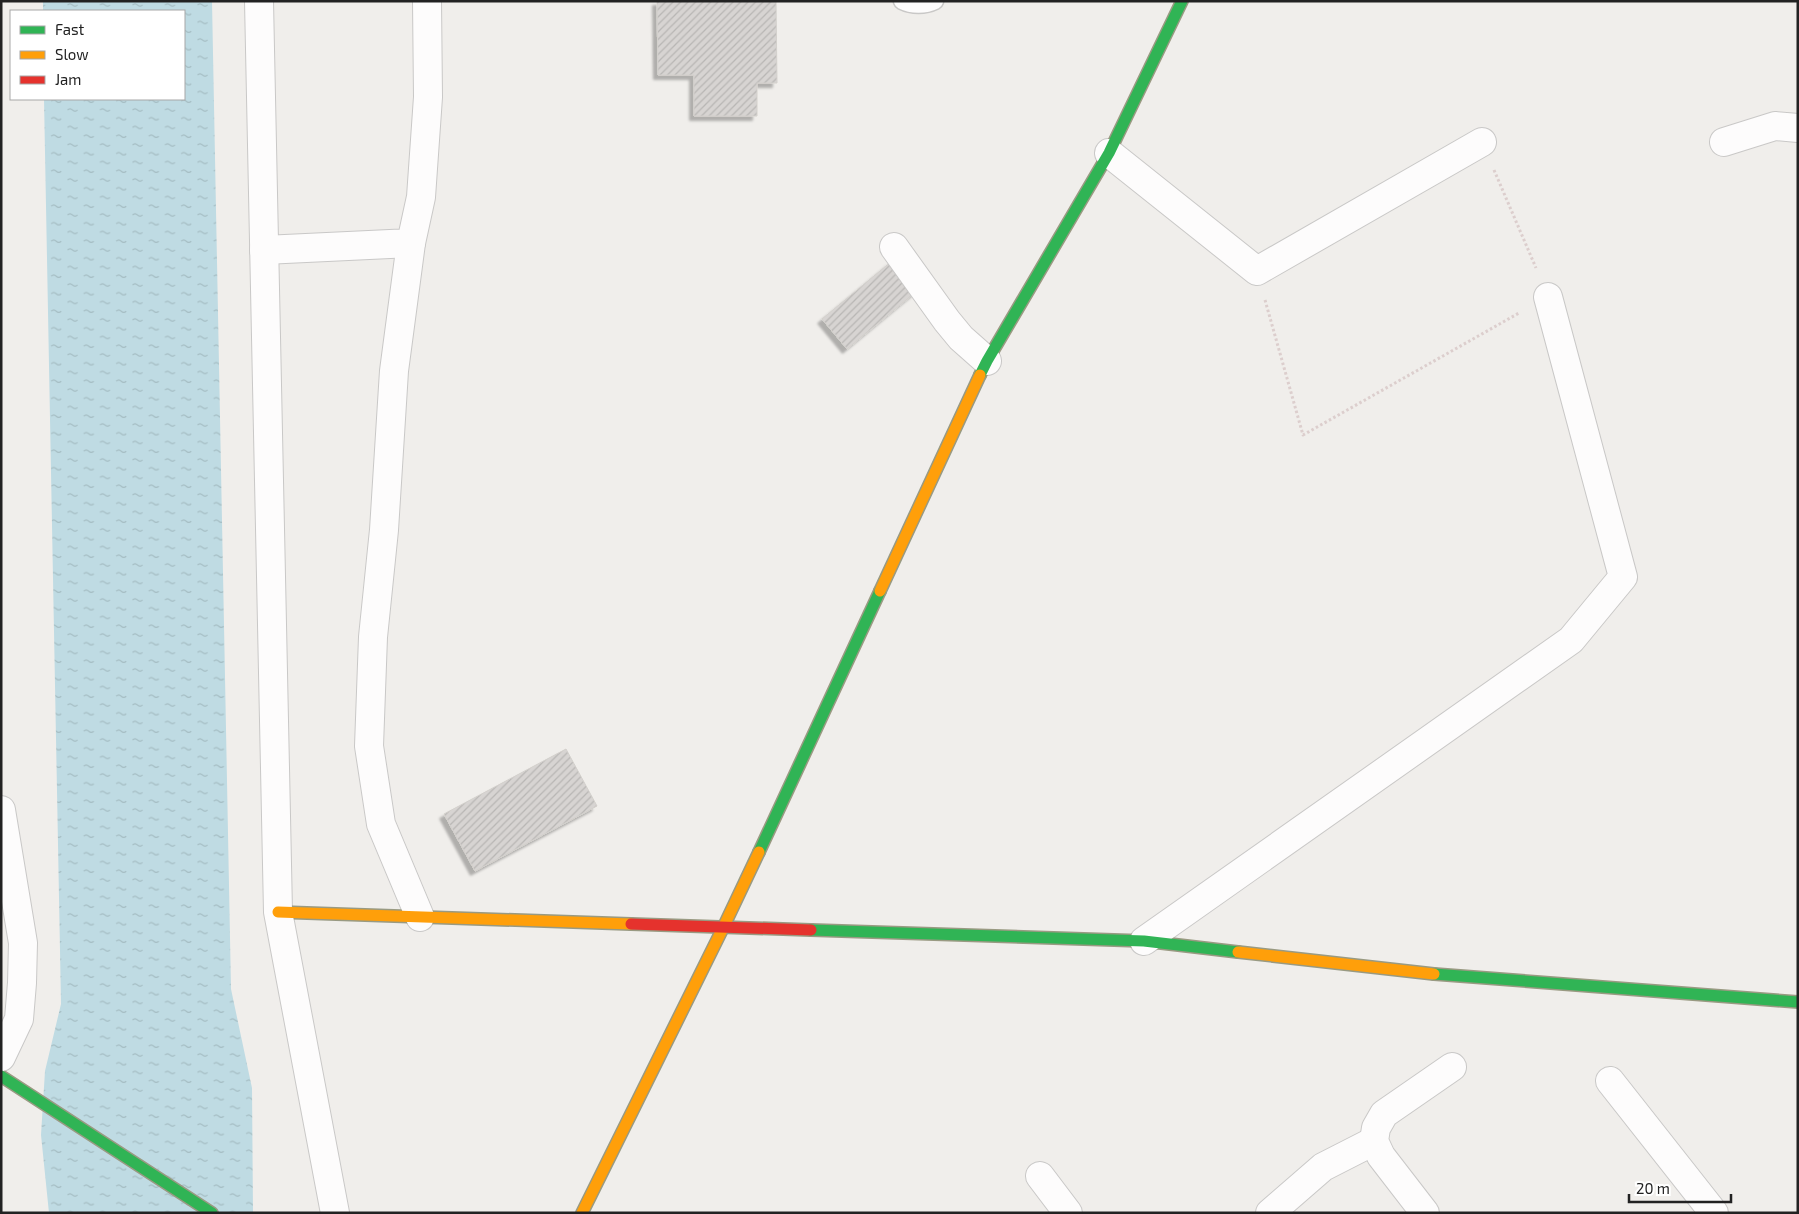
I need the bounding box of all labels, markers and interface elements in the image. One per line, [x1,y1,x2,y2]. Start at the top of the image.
legend [10,10,185,100]
text: Fast [55,20,85,38]
text: Slow [55,45,89,63]
text: Jam [55,70,81,88]
scale bar [1629,1172,1732,1204]
text: 20 m [1636,1179,1670,1197]

